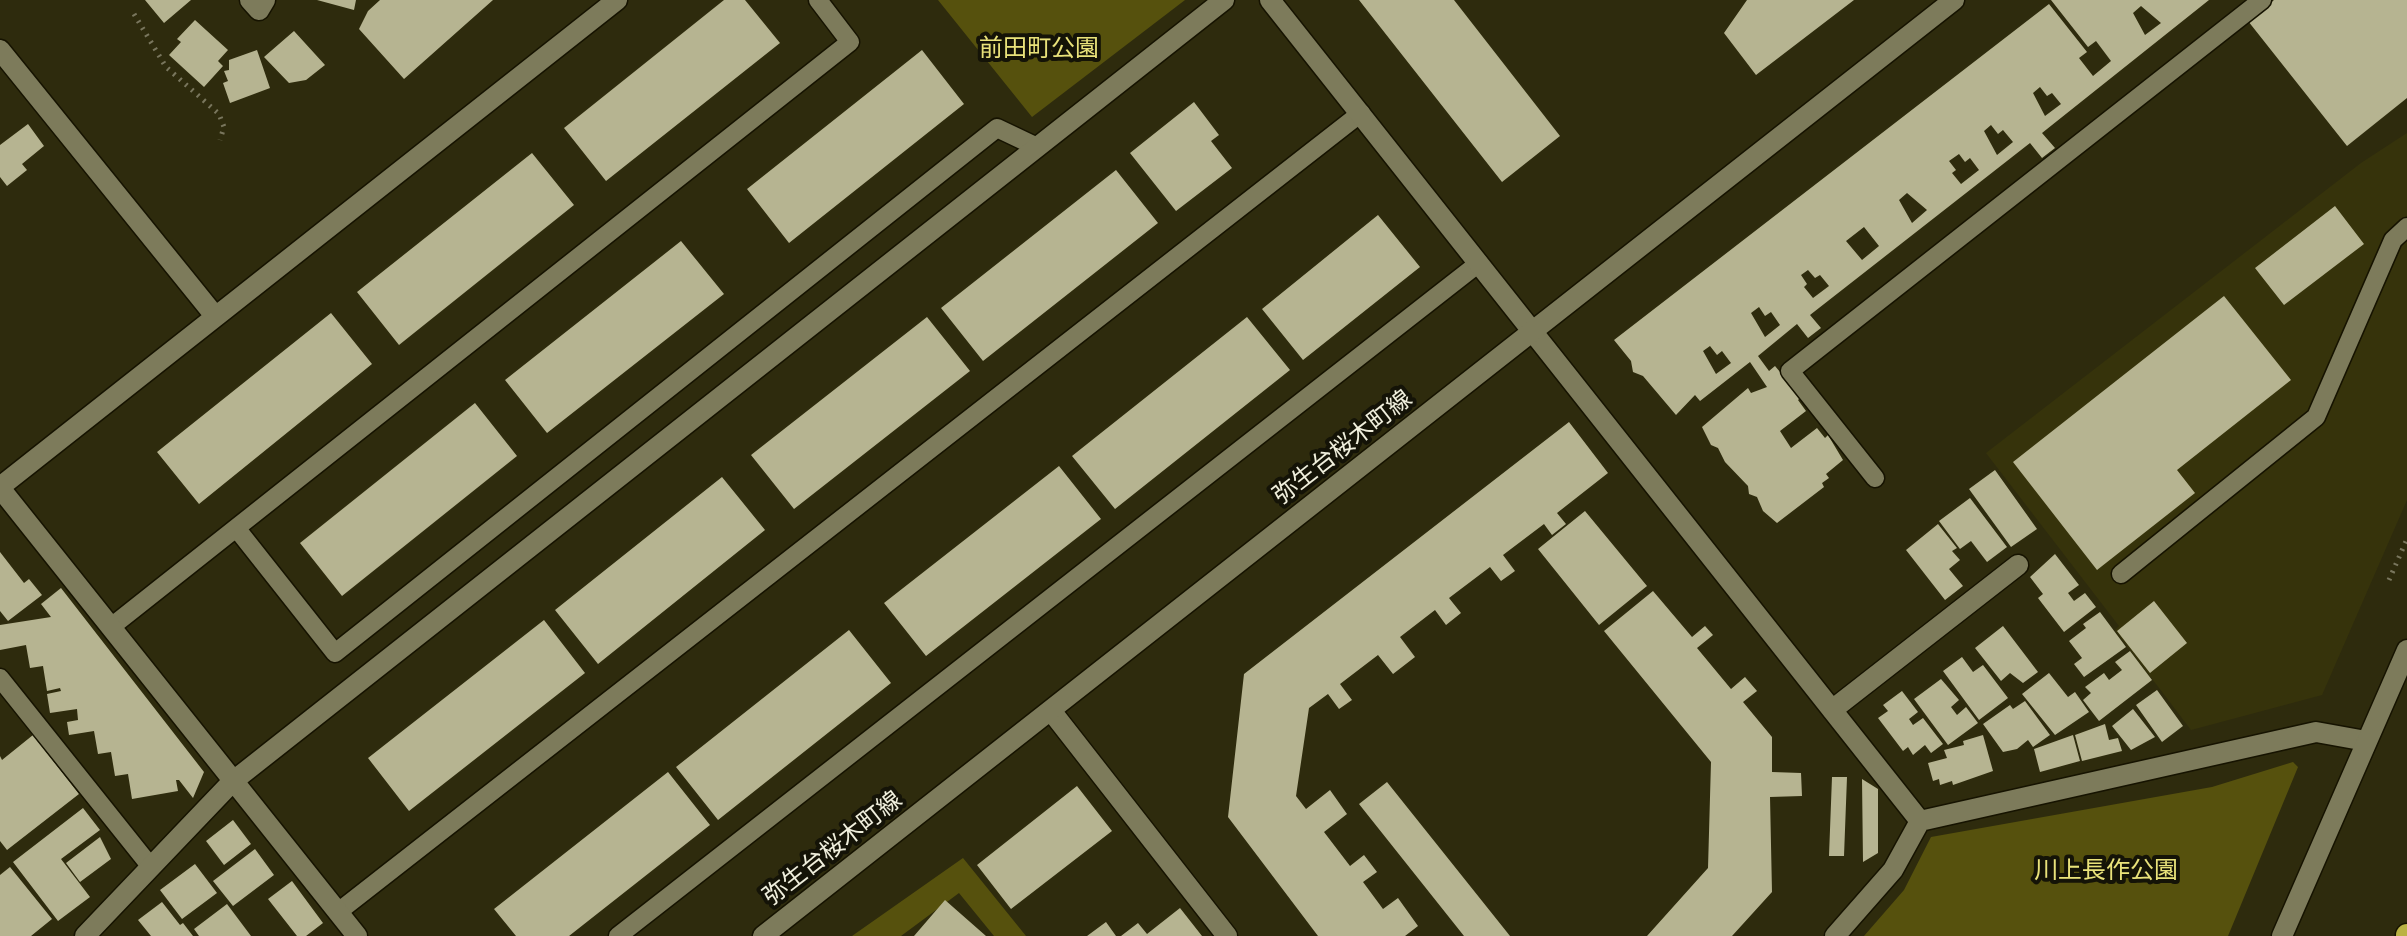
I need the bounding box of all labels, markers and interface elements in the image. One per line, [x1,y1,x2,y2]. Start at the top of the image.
park label: 前田町公園 [979,35,1099,63]
street label: 弥生台桜木町線 [1268,385,1418,511]
street label: 弥生台桜木町線 [758,786,908,912]
park label: 川上長作公園 [2034,857,2178,885]

